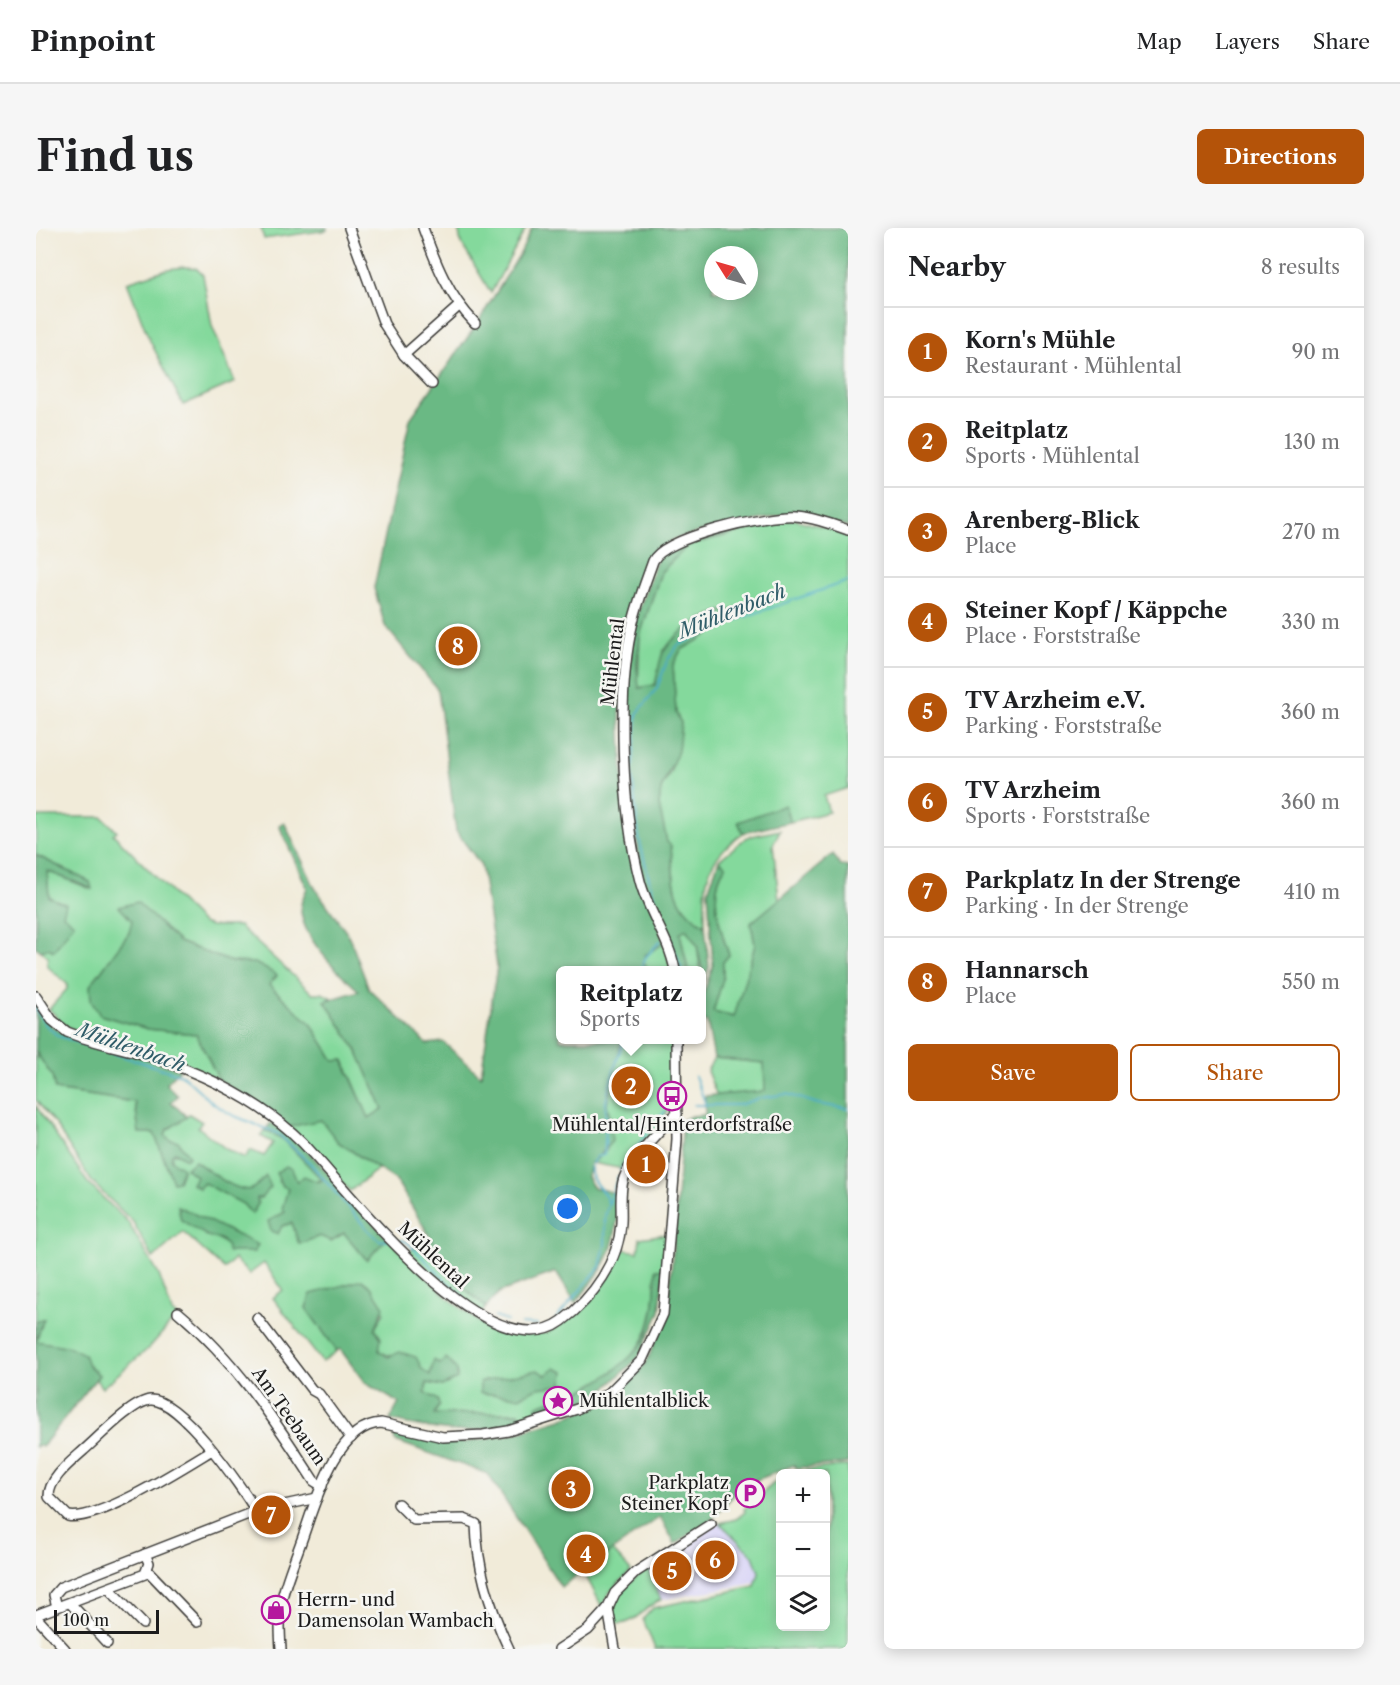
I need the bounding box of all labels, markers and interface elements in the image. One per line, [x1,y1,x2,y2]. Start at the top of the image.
text: Pinpoint [30,24,155,58]
text: Map [1137,29,1182,54]
text: Layers [1215,29,1280,54]
text: Share [1313,29,1370,54]
button: Directions [1197,129,1364,184]
text: Find us [36,130,194,182]
north arrow [704,246,758,300]
text: Nearby [908,251,1006,283]
text: 8 results [1261,255,1340,279]
text: Korn's Mühle [965,327,1115,354]
text: 1 [923,340,932,364]
text: 90 m [1292,340,1340,364]
text: Restaurant · Mühlental [965,354,1182,378]
text: Reitplatz [965,417,1068,444]
text: 2 [922,430,933,454]
text: 130 m [1284,430,1340,454]
text: Sports · Mühlental [965,444,1140,468]
text: Arenberg-Blick [965,507,1139,534]
text: 3 [922,520,933,544]
text: 270 m [1282,520,1340,544]
text: Place [965,534,1016,558]
water label: Mühlenbach [673,579,789,644]
text: Steiner Kopf / Käppche [965,597,1228,624]
text: 4 [922,610,933,634]
text: 330 m [1281,610,1340,634]
street label: Mühlental [597,617,629,707]
pin: 8 [438,624,478,668]
text: Place · Forststraße [965,624,1141,648]
text: TV Arzheim e.V. [965,687,1145,714]
text: 5 [922,700,933,724]
text: 360 m [1281,700,1340,724]
text: Parking · Forststraße [965,714,1162,738]
text: TV Arzheim [965,777,1101,804]
text: 6 [922,790,933,814]
text: 360 m [1281,790,1340,814]
text: Sports · Forststraße [965,804,1150,828]
text: Parkplatz In der Strenge [965,867,1241,894]
text: 7 [922,880,933,904]
text: 410 m [1283,880,1340,904]
text: Parking · In der Strenge [965,894,1189,918]
text: Hannarsch [965,957,1089,984]
popup [556,966,706,1044]
text: 8 [921,970,934,994]
text: 550 m [1282,970,1340,994]
text: Reitplatz [579,980,683,1007]
text: Place [965,984,1016,1008]
text: Sports [579,1007,640,1031]
water label: Mühlenbach [71,1016,189,1077]
button: Save [908,1044,1118,1101]
button: Share [1130,1044,1340,1101]
pin: 2 [612,1064,650,1108]
bus stop icon: Mühlental/Hinterdorfstraße [656,1080,688,1112]
place label: Mühlental/Hinterdorfstraße [552,1114,792,1136]
pin: 1 [626,1142,666,1186]
your location [553,1194,582,1223]
street label: Mühlental [393,1217,473,1293]
street label: Am Teebaum [247,1362,331,1469]
place icon: Mühlentalblick [542,1385,574,1417]
place label: Mühlentalblick [579,1390,710,1412]
pin: 3 [552,1466,590,1512]
map controls [776,1469,830,1631]
button: + [776,1469,830,1523]
place label: Parkplatz Steiner Kopf [621,1472,732,1515]
parking icon: Parkplatz Steiner Kopf [734,1477,766,1509]
pin: 7 [252,1492,290,1538]
button: − [776,1523,830,1577]
pin: 4 [566,1532,606,1576]
pin: 6 [696,1538,734,1582]
pin: 5 [652,1548,692,1594]
button: layers [776,1577,830,1631]
place label: Herrn- und Damensolan Wambach [297,1589,494,1632]
shop icon: Herrn- und Damensolan Wambach [260,1594,292,1626]
scale bar [54,1607,159,1634]
text: 100 m [63,1610,109,1630]

